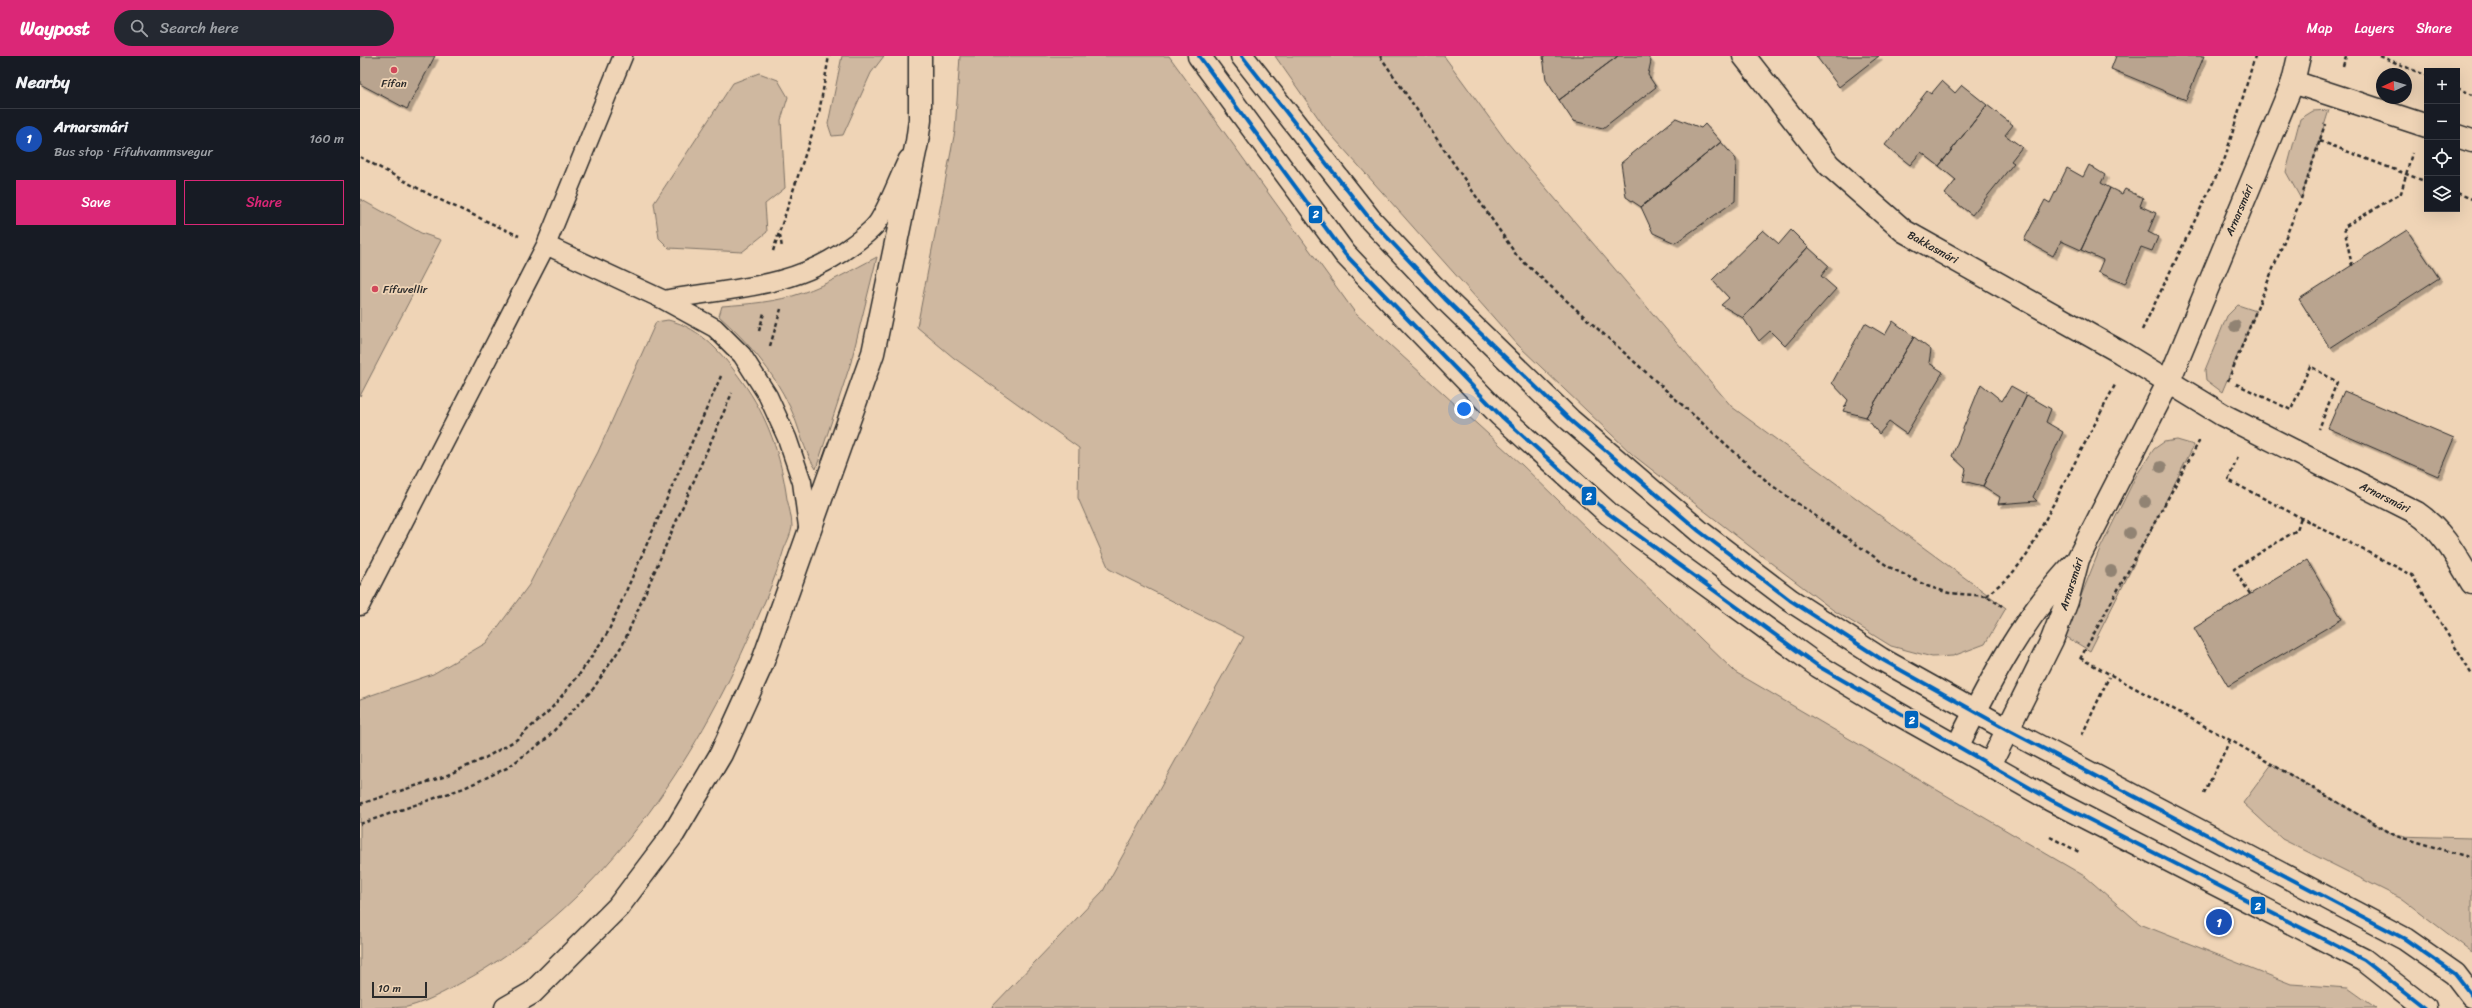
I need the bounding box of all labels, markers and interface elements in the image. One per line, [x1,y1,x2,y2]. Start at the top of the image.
search box [114,10,394,46]
text: Waypost [20,12,90,45]
text: Search here [160,15,239,41]
text: Map [2307,16,2332,41]
text: Layers [2354,16,2394,41]
text: Share [2416,16,2452,41]
icon: search [128,17,150,39]
marker: Fífan [389,65,399,75]
text: Nearby [16,67,70,97]
north arrow [2376,68,2412,104]
map controls [2424,68,2460,212]
button: + [2424,68,2460,104]
place label: Fífan [381,74,407,93]
button: − [2424,104,2460,140]
text: Arnarsmári [54,114,128,140]
text: 1 [26,127,32,150]
text: 160 m [309,127,344,150]
text: Bus stop · Fífuhvammsvegur [54,140,213,163]
button: locate [2424,140,2460,176]
button: layers [2424,176,2460,212]
button: Save [16,180,176,225]
button: Share [184,180,344,225]
street label: Arnarsmári [2220,181,2259,240]
line badge: 2 [1308,205,1323,224]
text: 2 [1312,205,1320,224]
street label: Bakkasmári [1904,226,1963,270]
place label: Fífuvellir [383,280,429,299]
marker: Fífuvellir [370,284,380,294]
your location [1454,399,1474,419]
street label: Arnarsmári [2355,476,2414,519]
line badge: 2 [1581,486,1597,506]
text: 2 [1585,487,1593,506]
street label: Arnarsmári [2054,555,2089,614]
line badge: 2 [1904,710,1919,729]
text: 2 [1908,711,1916,730]
line badge: 2 [2250,896,2266,915]
text: 2 [2254,897,2262,916]
pin: 1 [2206,907,2232,937]
text: 10 m [378,979,401,998]
scale bar [372,980,427,999]

